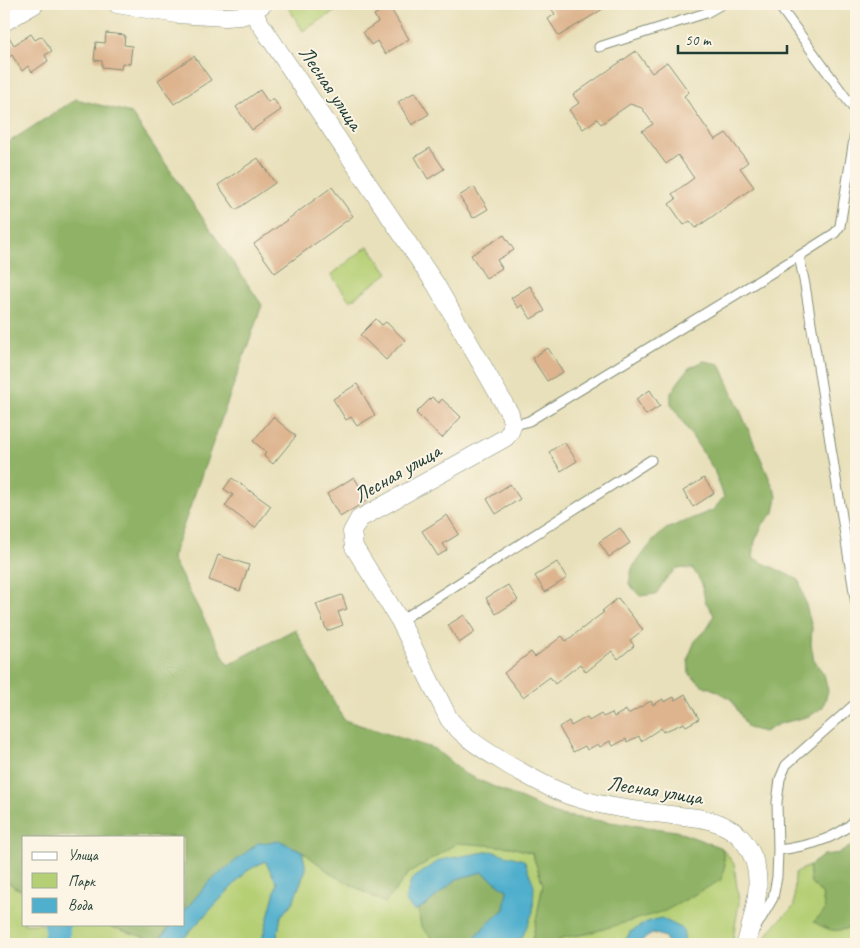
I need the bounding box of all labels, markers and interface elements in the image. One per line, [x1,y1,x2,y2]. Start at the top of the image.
scale bar [678,22,786,54]
text: 50 m [685,31,712,50]
street label: Лесная улица [293,41,370,137]
street label: Лесная улица [349,437,447,508]
street label: Лесная улица [606,770,707,811]
legend [22,836,185,926]
text: Улица [68,846,99,865]
text: Парк [68,872,96,891]
text: Вода [68,896,93,915]

